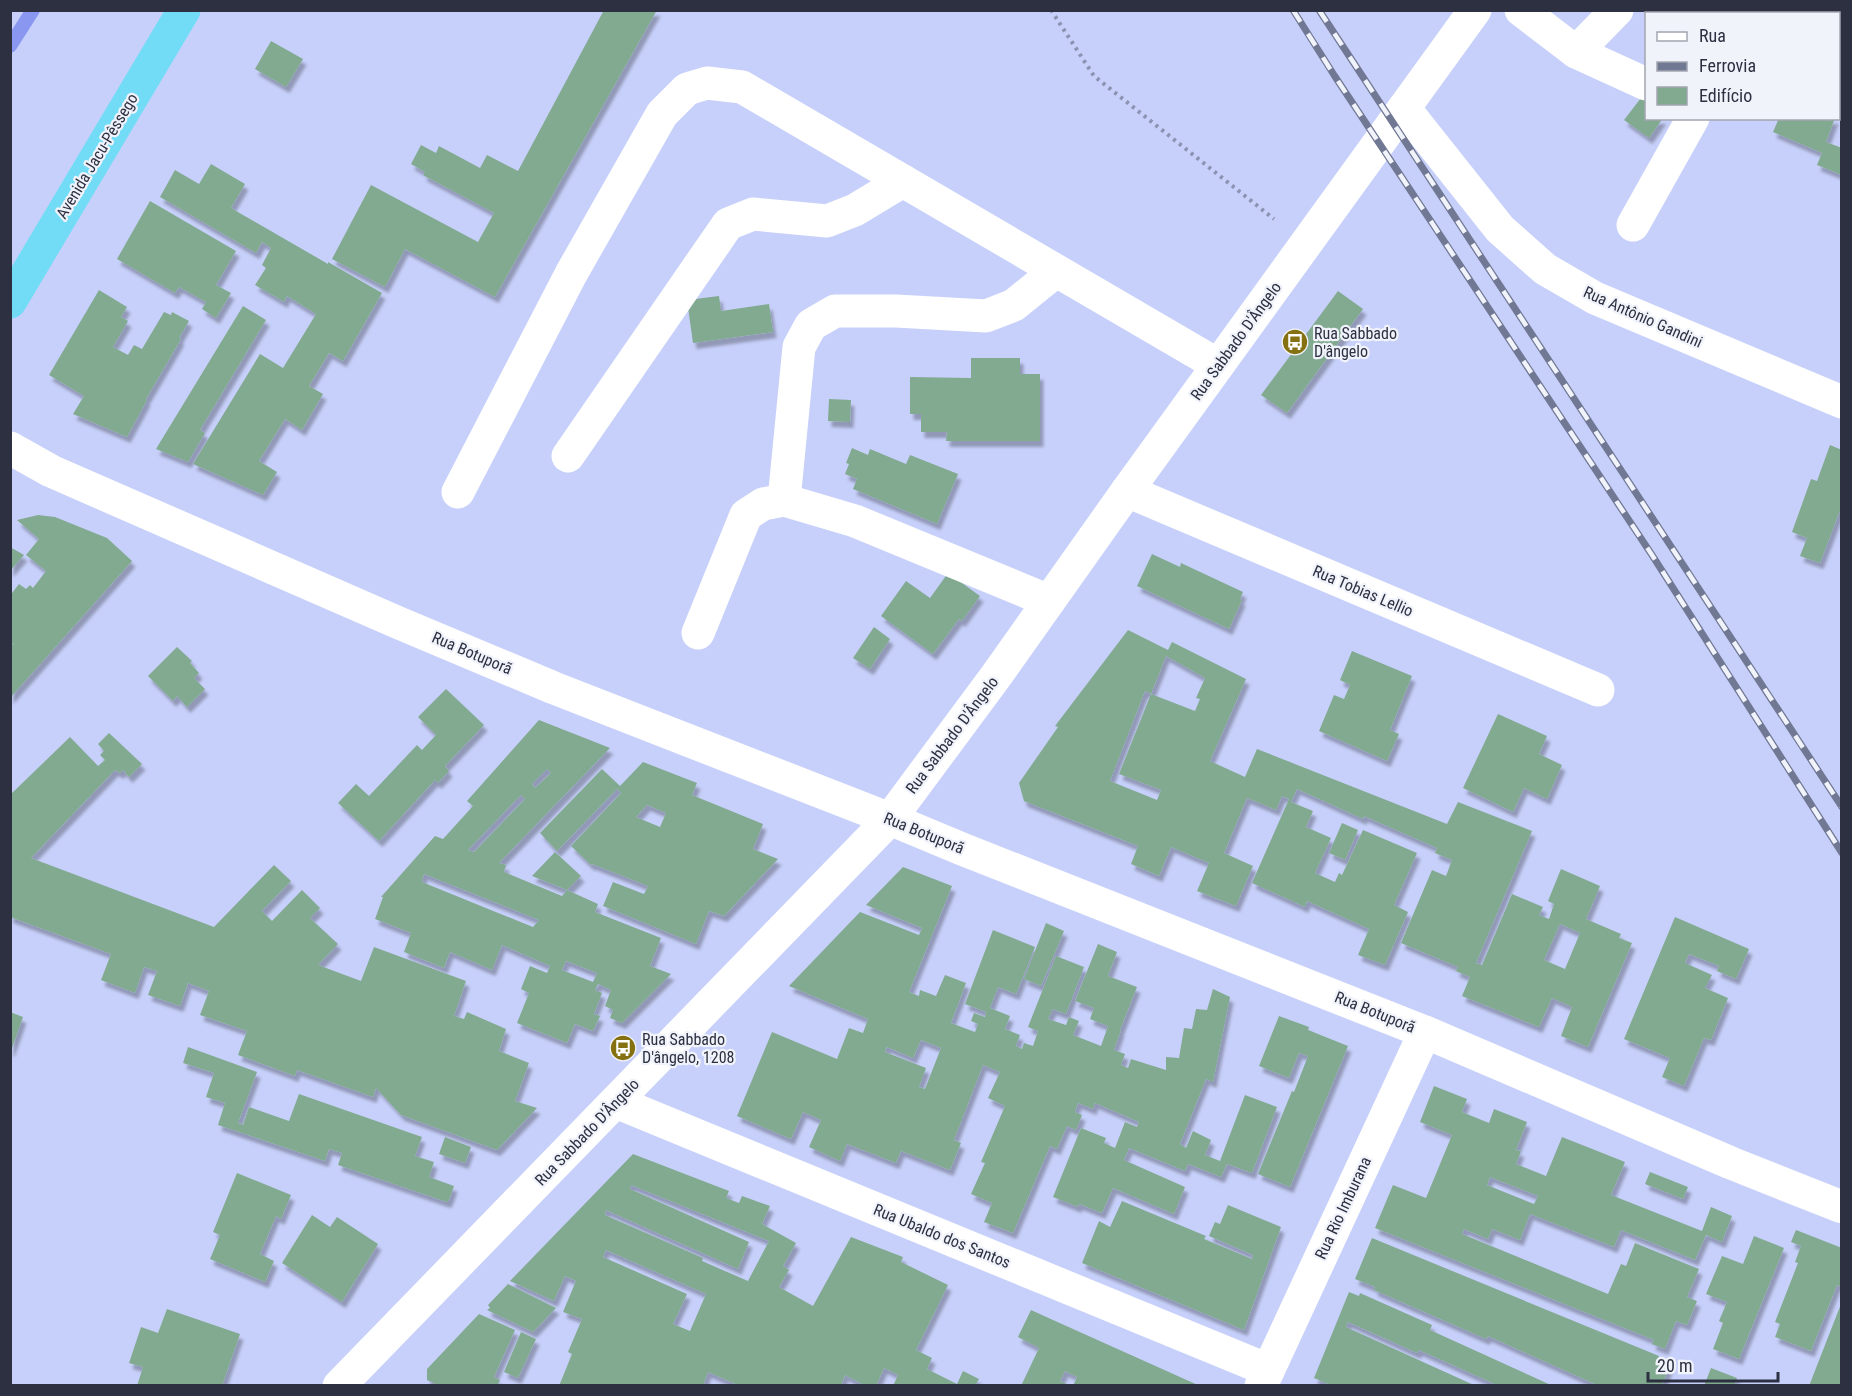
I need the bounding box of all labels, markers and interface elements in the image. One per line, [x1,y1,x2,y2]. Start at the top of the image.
legend [1645,12,1840,120]
text: Rua [1699,25,1726,46]
text: Ferrovia [1699,55,1756,76]
text: Edifício [1699,85,1752,106]
street label: Avenida Jacu-Pêssego [52,90,142,222]
street label: Rua Sabbado D'Ângelo [1187,278,1285,404]
street label: Rua Antônio Gandini [1581,282,1705,352]
place label: Rua Sabbado D'ângelo [1314,324,1397,361]
bus stop icon: Rua Sabbado D'ângelo [1280,327,1310,357]
street label: Rua Tobias Lellio [1310,561,1416,621]
street label: Rua Botuporã [429,628,515,678]
street label: Rua Sabbado D'Ângelo [902,673,1002,797]
street label: Rua Botuporã [881,808,967,858]
street label: Rua Botuporã [1332,987,1418,1037]
place label: Rua Sabbado D'ângelo, 1208 [642,1030,734,1067]
bus stop icon: Rua Sabbado D'ângelo, 1208 [608,1033,638,1063]
street label: Rua Sabbado D'Ângelo [531,1074,643,1190]
street label: Rua Rio Imburana [1311,1154,1375,1262]
street label: Rua Ubaldo dos Santos [871,1200,1013,1272]
scale bar [1648,1345,1778,1383]
text: 20 m [1657,1355,1692,1376]

